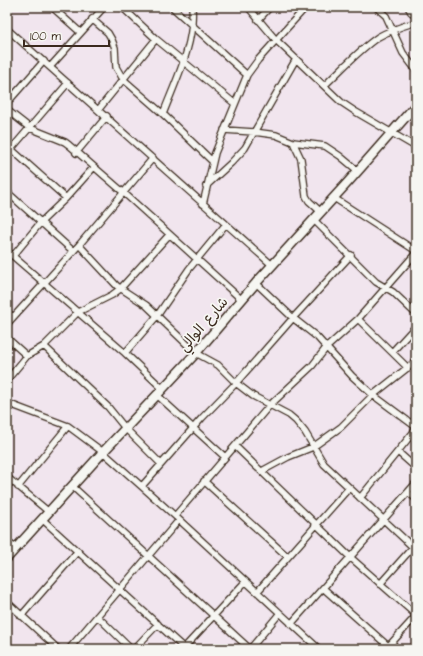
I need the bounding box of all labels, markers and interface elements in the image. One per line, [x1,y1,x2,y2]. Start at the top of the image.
scale bar [24,22,109,48]
text: 100 m [30,28,61,45]
street label: شارع الوالي [174,293,235,358]

